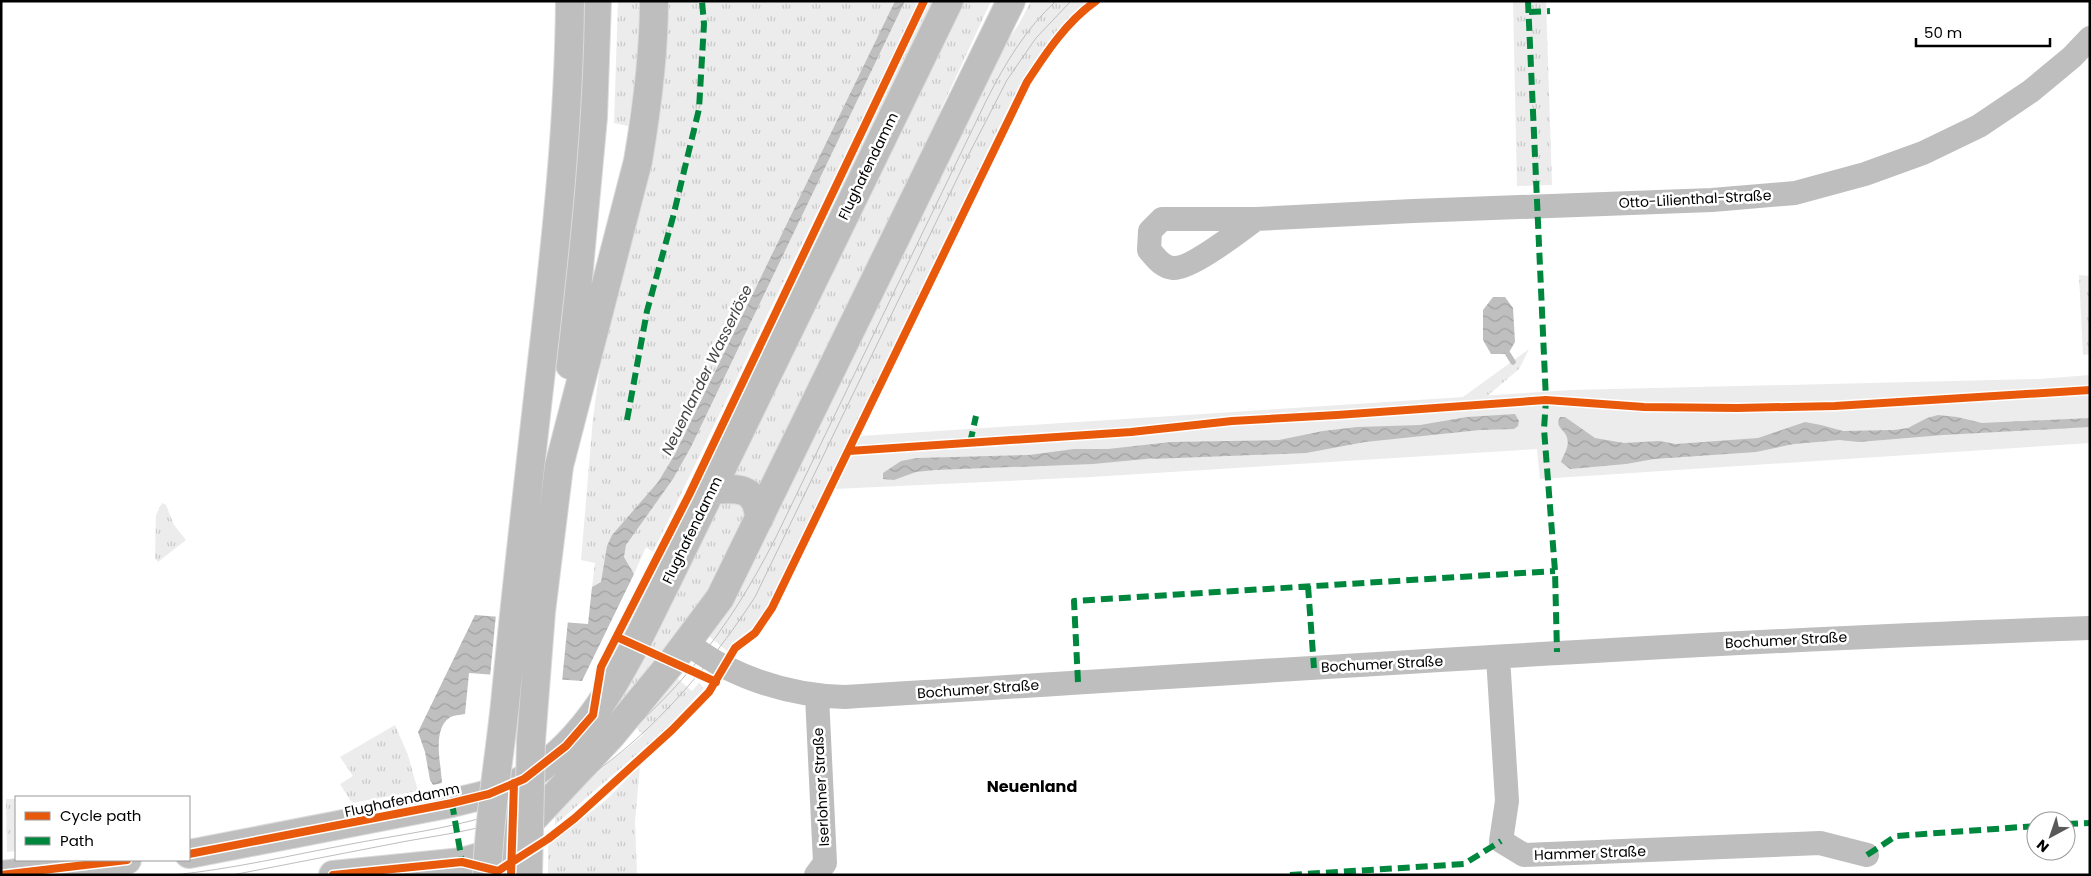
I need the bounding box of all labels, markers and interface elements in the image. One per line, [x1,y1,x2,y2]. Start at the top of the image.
scale bar [1916,15,2050,47]
text: 50 m [1924,22,1962,43]
street label: Flughafendamm [833,109,903,223]
street label: Otto-Lilienthal-Straße [1618,185,1772,213]
water label: Neuenlander Wasserlöse [656,281,757,458]
street label: Flughafendamm [657,473,727,587]
street label: Bochumer Straße [1724,627,1848,653]
street label: Bochumer Straße [1320,651,1444,677]
street label: Bochumer Straße [916,675,1040,703]
street label: Iserlohner Straße [808,727,834,847]
district label: Neuenland [987,775,1077,798]
street label: Flughafendamm [343,778,461,822]
legend [15,796,190,861]
text: Cycle path [60,805,141,826]
north arrow [2026,811,2076,861]
text: Path [60,830,94,851]
text: N [2032,835,2053,857]
street label: Hammer Straße [1534,841,1647,865]

